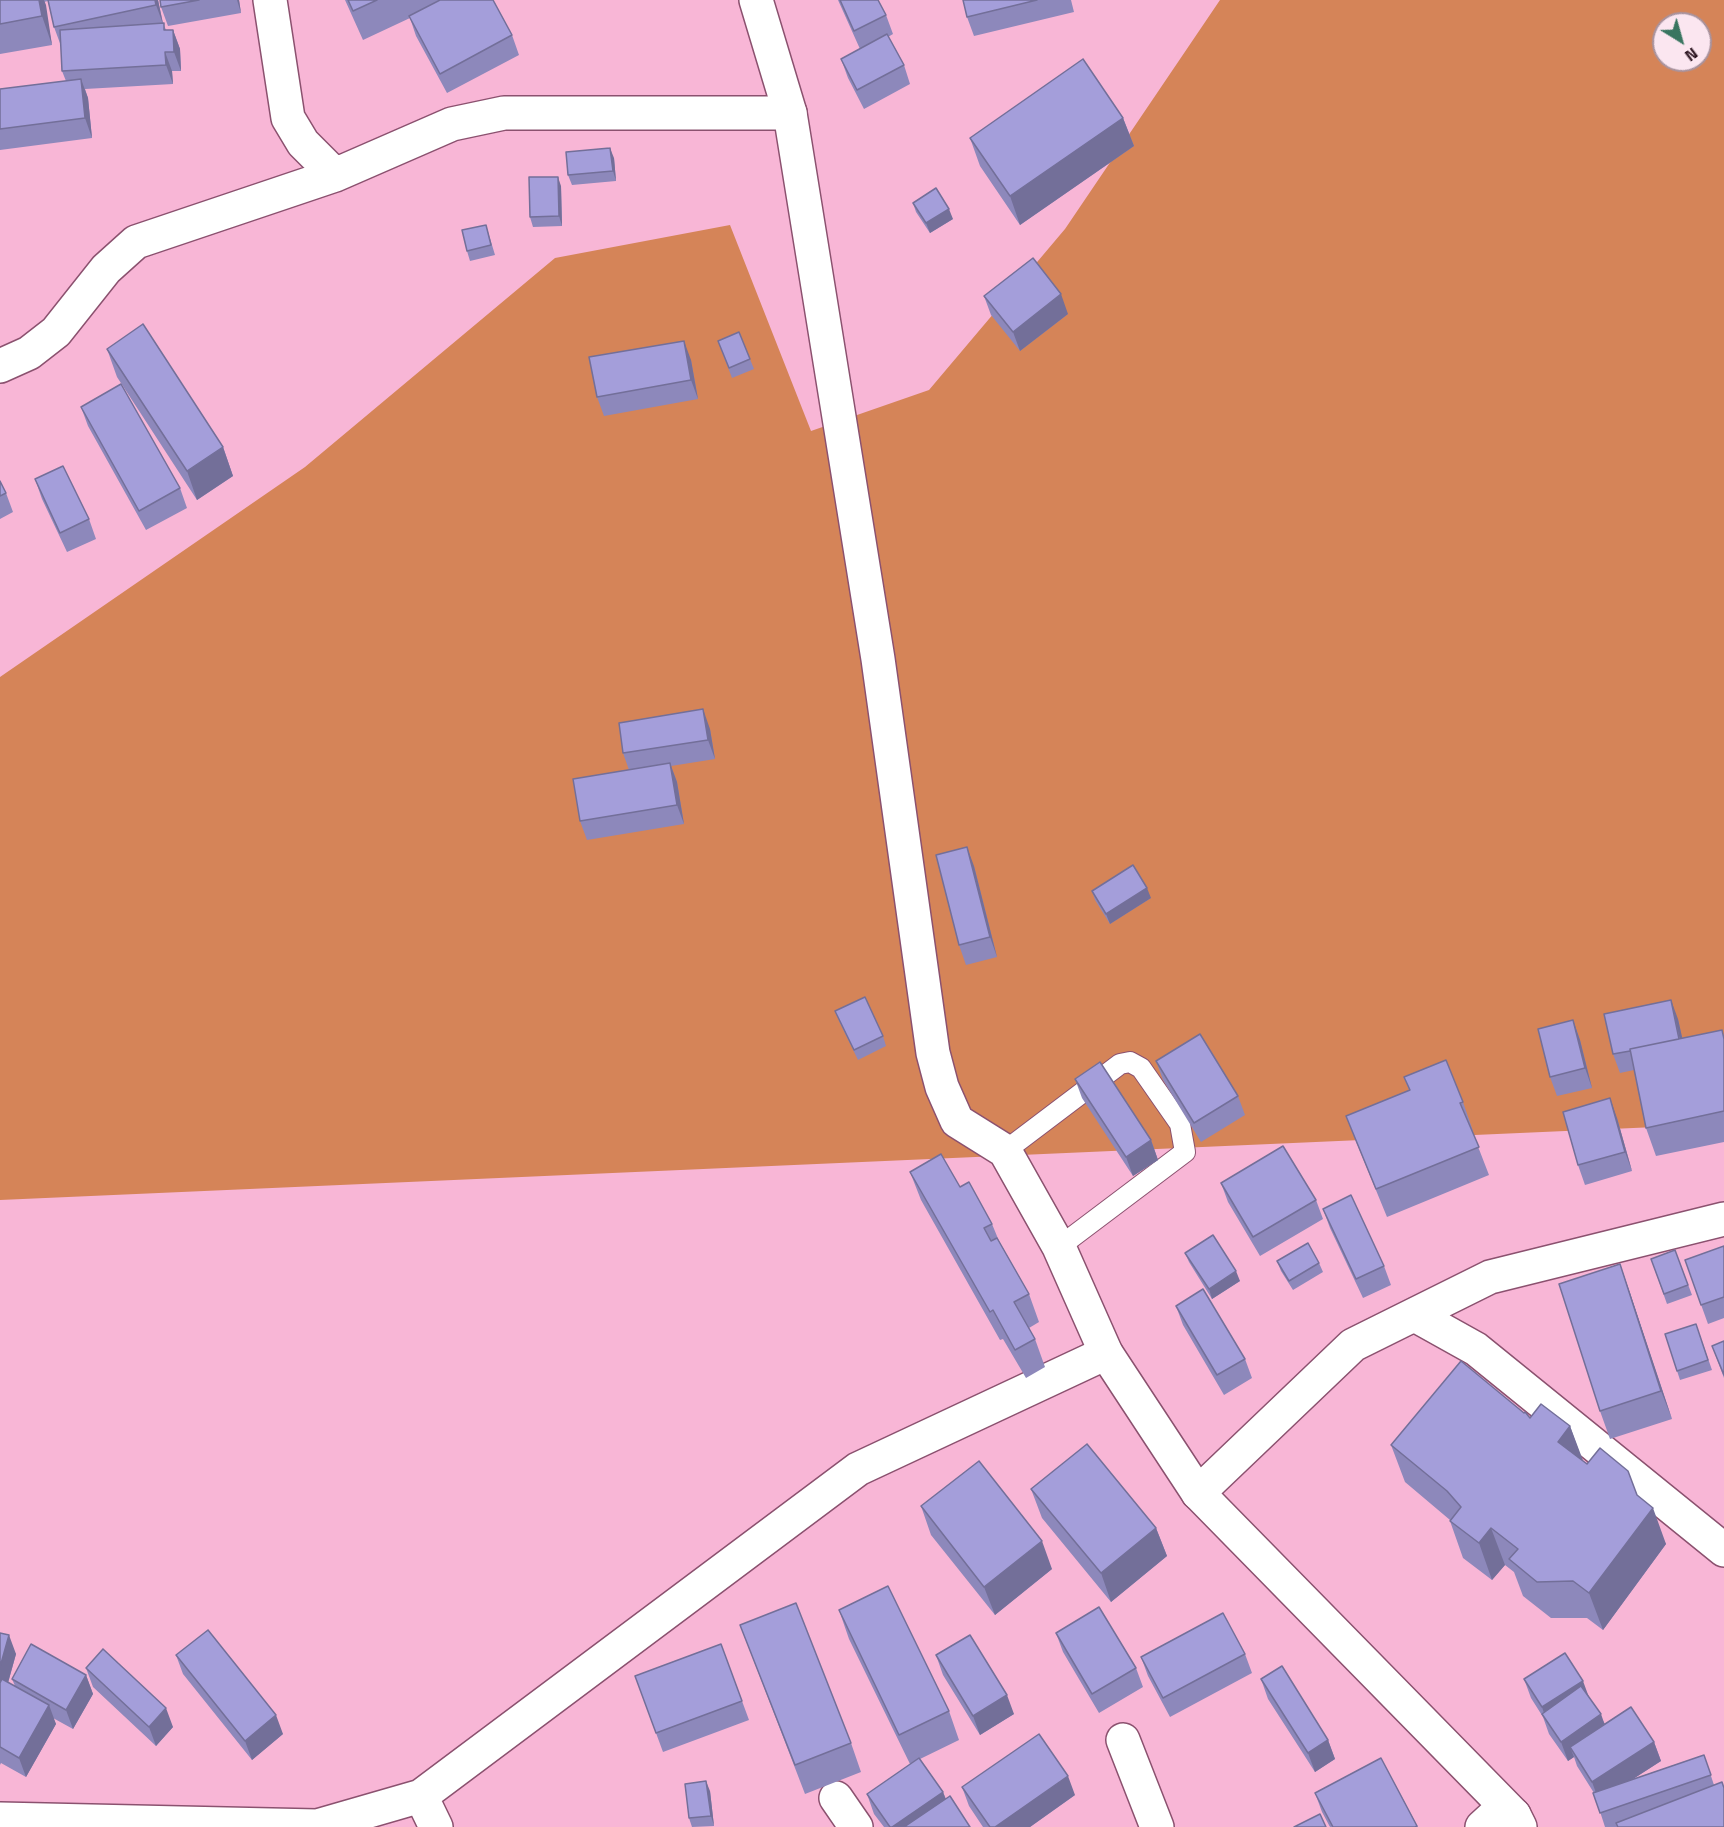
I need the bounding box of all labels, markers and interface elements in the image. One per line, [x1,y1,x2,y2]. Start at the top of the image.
north arrow [1652,12,1712,72]
text: N [1680,42,1703,68]

